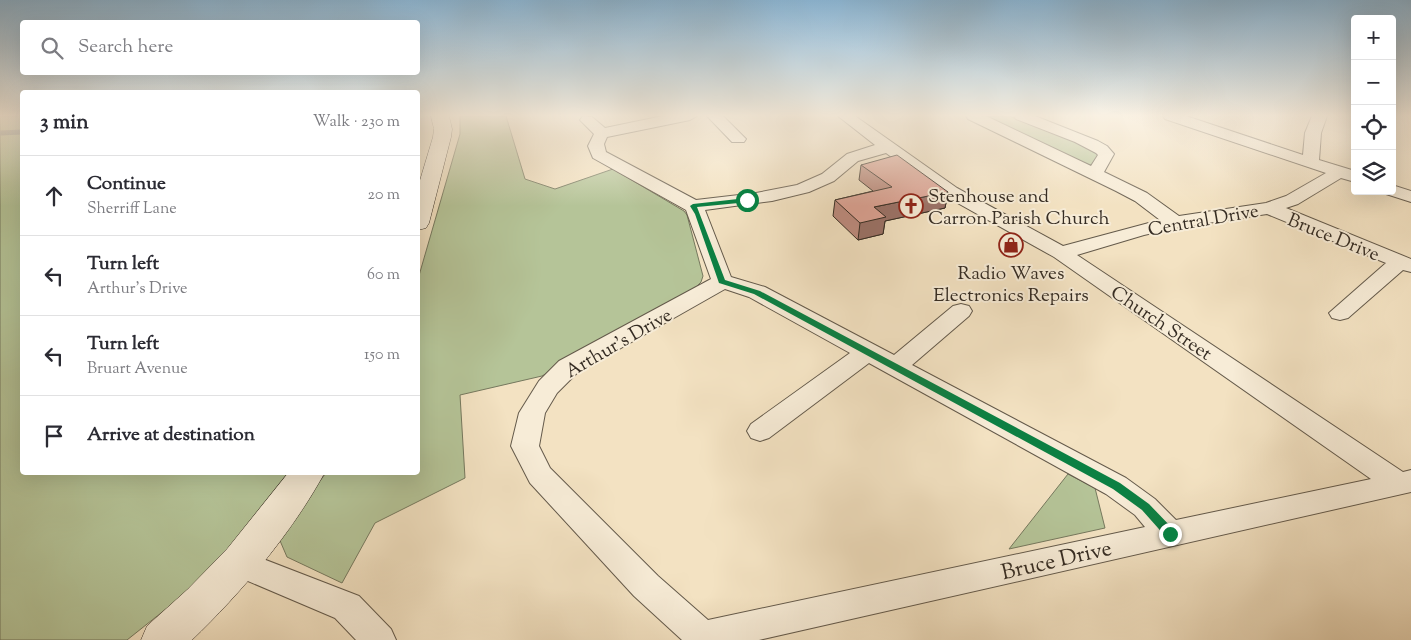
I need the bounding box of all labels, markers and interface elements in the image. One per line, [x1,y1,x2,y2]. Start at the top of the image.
map controls [1351,15,1396,195]
button: + [1351,15,1396,60]
search box [20,20,420,75]
icon: search [38,34,66,62]
text: Search here [78,34,173,61]
button: − [1351,60,1396,105]
button: locate [1351,105,1396,150]
text: 3 min [40,108,89,138]
text: Walk · 230 m [313,111,400,134]
button: layers [1351,150,1396,195]
text: Continue [87,171,166,198]
icon: ahead [40,182,68,210]
text: 20 m [367,184,400,207]
place label: Stenhouse and Carron Parish Church [928,184,1110,233]
route start [736,189,759,212]
church icon: Stenhouse and Carron Parish Church [898,193,924,219]
text: Sherriff Lane [87,198,177,221]
street label: Central Drive [1146,198,1261,244]
street label: Bruce Drive [1283,208,1383,269]
shop icon: Radio Waves Electronics Repairs [998,232,1024,258]
text: Turn left [87,251,159,278]
place label: Radio Waves Electronics Repairs [933,261,1089,310]
icon: left [40,262,68,290]
text: 60 m [367,264,400,287]
text: Arthur's Drive [87,278,188,301]
street label: Church Street [1105,280,1217,368]
street label: Arthur's Drive [561,303,678,386]
text: Turn left [87,331,159,358]
icon: left [40,342,68,370]
text: 150 m [364,344,400,367]
text: Bruart Avenue [87,358,188,381]
icon: arrive [40,422,68,450]
text: Arrive at destination [87,422,255,449]
route end [1159,523,1182,546]
street label: Bruce Drive [998,534,1115,590]

